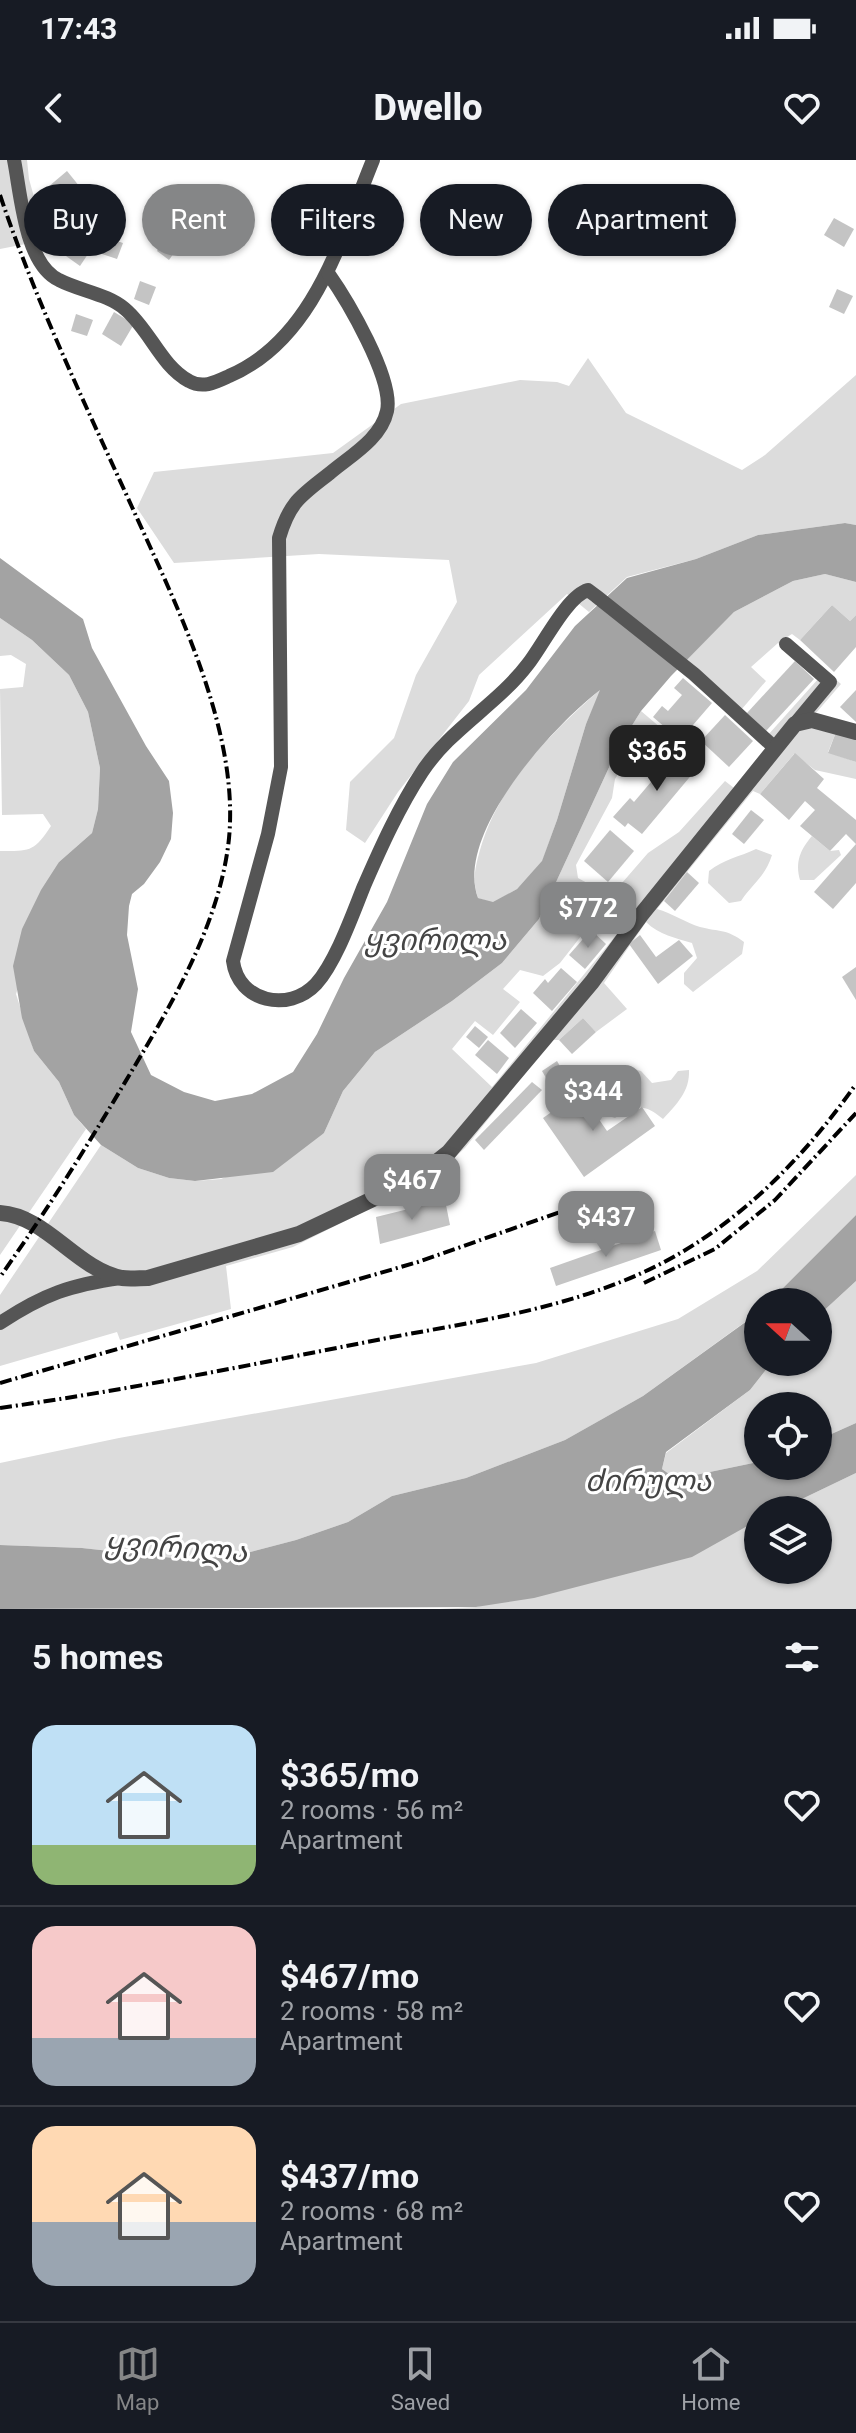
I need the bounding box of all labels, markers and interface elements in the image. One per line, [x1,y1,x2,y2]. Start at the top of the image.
text: 17:43 [40,11,117,46]
icon: back [32,86,76,130]
icon: heart [780,86,824,130]
text: Dwello [374,87,482,129]
chip: Buy [24,184,126,256]
chip: Rent [142,184,255,256]
chip: Filters [271,184,404,256]
chip: New [420,184,532,256]
chip: Apartment [548,184,736,256]
pin: $365 [610,725,704,793]
text: $365 [627,736,687,766]
pin: $772 [541,882,635,950]
text: $772 [558,893,618,923]
water label: ყვირილა [364,922,507,958]
pin: $344 [546,1065,640,1133]
text: $344 [563,1076,623,1106]
pin: $467 [365,1154,459,1222]
text: $467 [382,1165,442,1195]
pin: $437 [559,1191,653,1259]
text: $437 [576,1202,636,1232]
north arrow [744,1288,832,1376]
map controls [744,1288,832,1584]
button: locate [744,1392,832,1480]
water label: ძირულა [585,1463,712,1499]
button: layers [744,1496,832,1584]
water label: ყვირილა [104,1525,249,1570]
icon: filters [780,1635,824,1679]
text: 5 homes [32,1637,163,1677]
text: $365/mo [280,1755,419,1795]
icon: home [96,1757,192,1853]
icon: heart [780,1783,824,1827]
text: 2 rooms · 56 m² [280,1795,463,1825]
text: Apartment [280,1825,403,1855]
text: $467/mo [280,1956,419,1996]
icon: home [96,1958,192,2054]
icon: heart [780,1984,824,2028]
text: 2 rooms · 58 m² [280,1996,463,2026]
text: Apartment [280,2026,403,2056]
text: $437/mo [280,2156,419,2196]
icon: home [96,2158,192,2254]
icon: heart [780,2184,824,2228]
text: 2 rooms · 68 m² [280,2196,463,2226]
text: Apartment [280,2226,403,2256]
tab: Map [116,2342,160,2415]
tab: Saved [391,2342,450,2415]
tab: Home [681,2342,740,2415]

